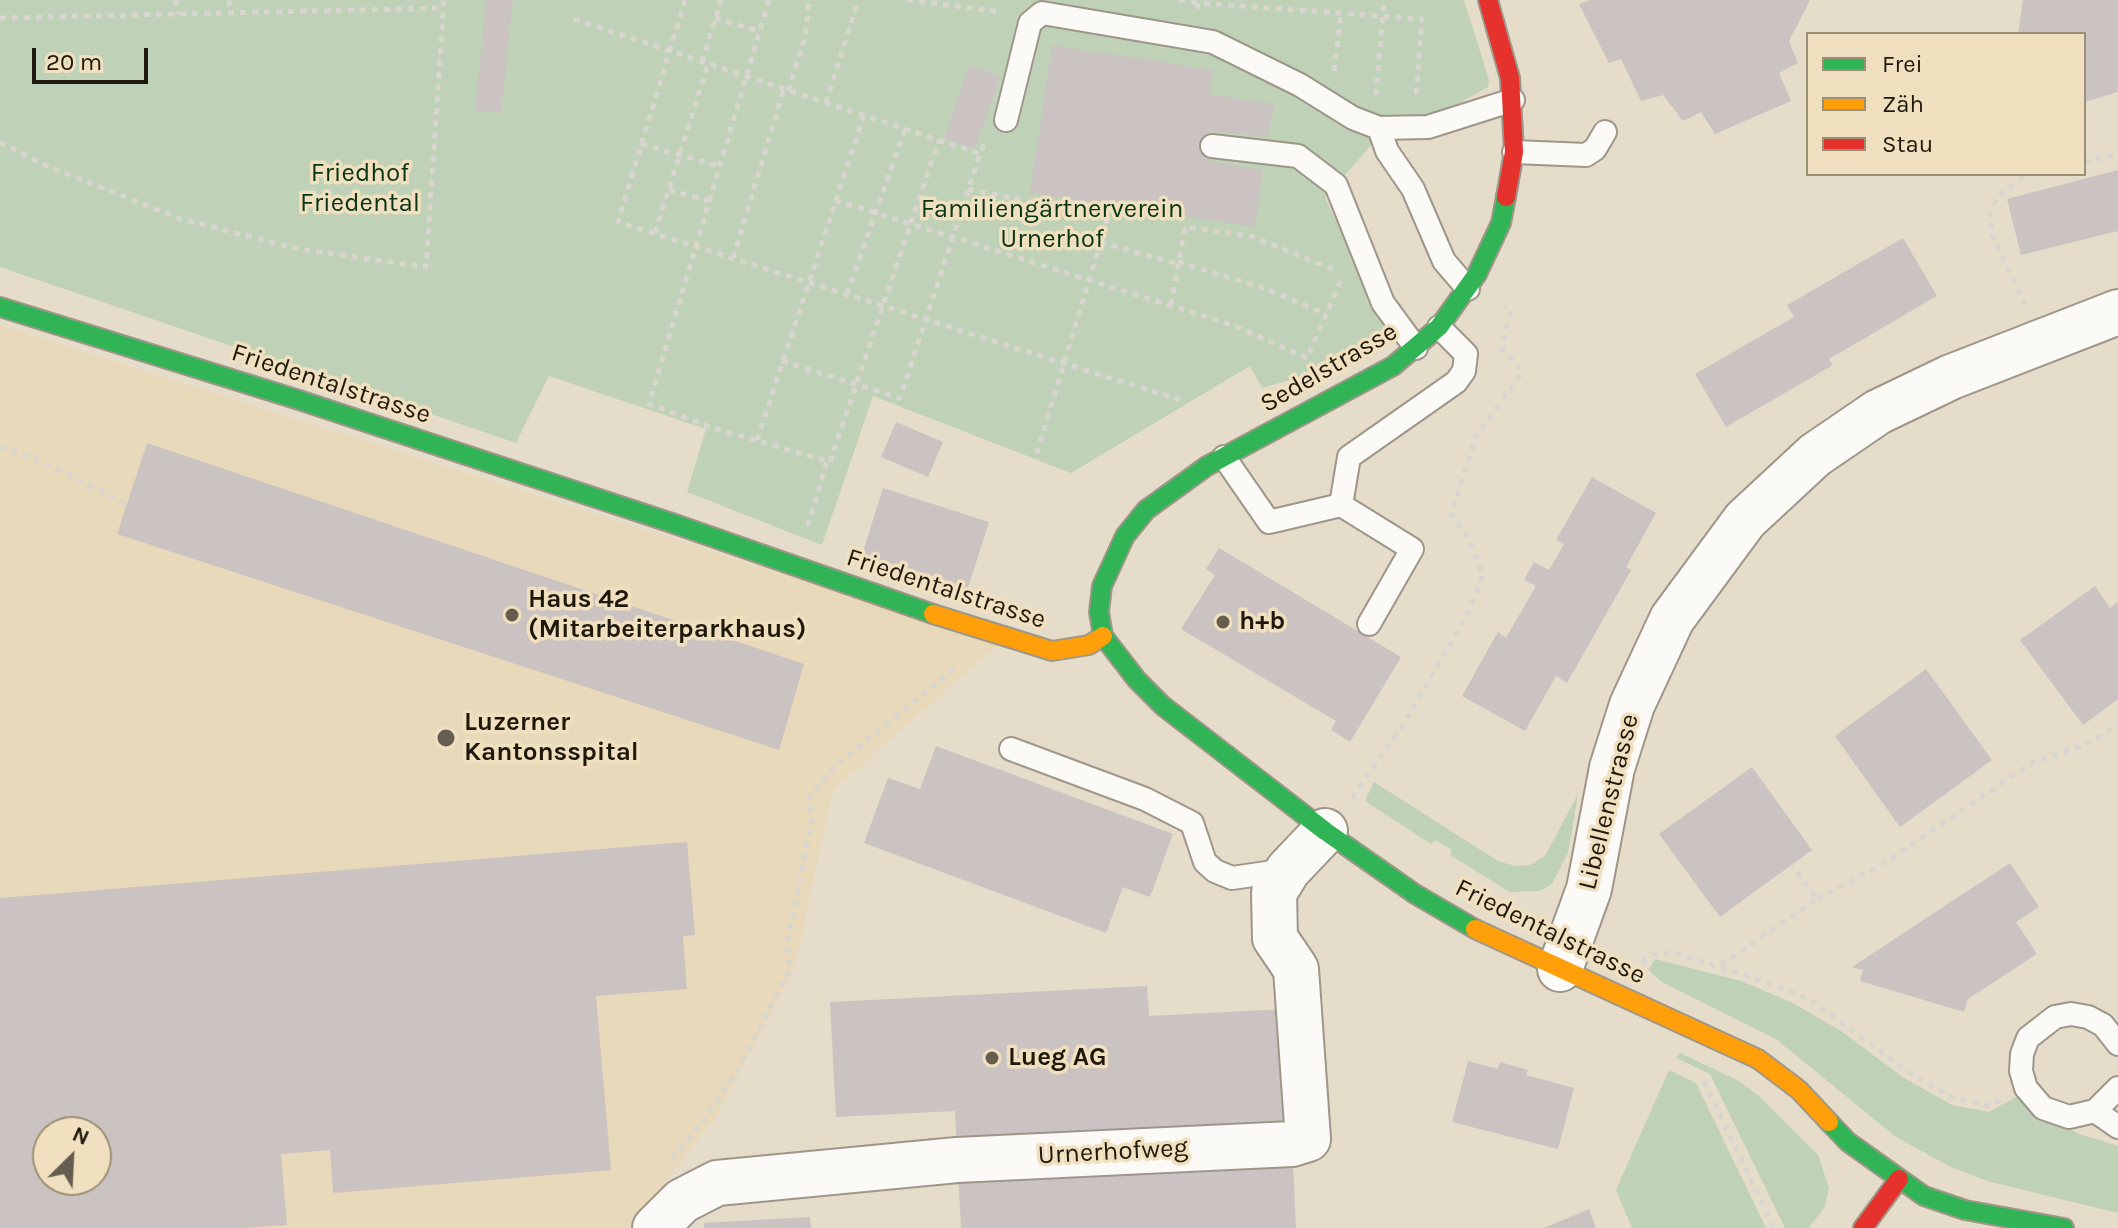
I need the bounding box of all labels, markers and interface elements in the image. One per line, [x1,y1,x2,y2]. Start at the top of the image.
scale bar [36,32,152,82]
legend [1806,32,2086,176]
text: 20 m [46,48,102,76]
text: Frei [1882,50,1923,78]
text: Zäh [1882,90,1924,118]
text: Stau [1882,130,1933,158]
park label: Friedhof Friedental [300,158,420,220]
park label: Familiengärtnerverein Urnerhof [921,194,1183,256]
street label: Sedelstrasse [1255,316,1403,420]
street label: Friedentalstrasse [227,337,435,431]
street label: Friedentalstrasse [842,542,1050,636]
place label: Haus 42 (Mitarbeiterparkhaus) [528,584,806,646]
marker: Haus 42 (Mitarbeiterparkhaus) [503,606,521,624]
place label: h+b [1239,606,1285,638]
marker: h+b [1214,613,1232,631]
place label: Luzerner Kantonsspital [464,707,639,768]
street label: Libellenstrasse [1572,711,1646,893]
marker: Luzerner Kantonsspital [435,727,457,749]
street label: Friedentalstrasse [1450,872,1650,992]
place label: Lueg AG [1008,1042,1107,1074]
marker: Lueg AG [983,1049,1001,1067]
north arrow [32,1116,112,1196]
text: N [68,1121,93,1151]
street label: Urnerhofweg [1037,1132,1189,1172]

